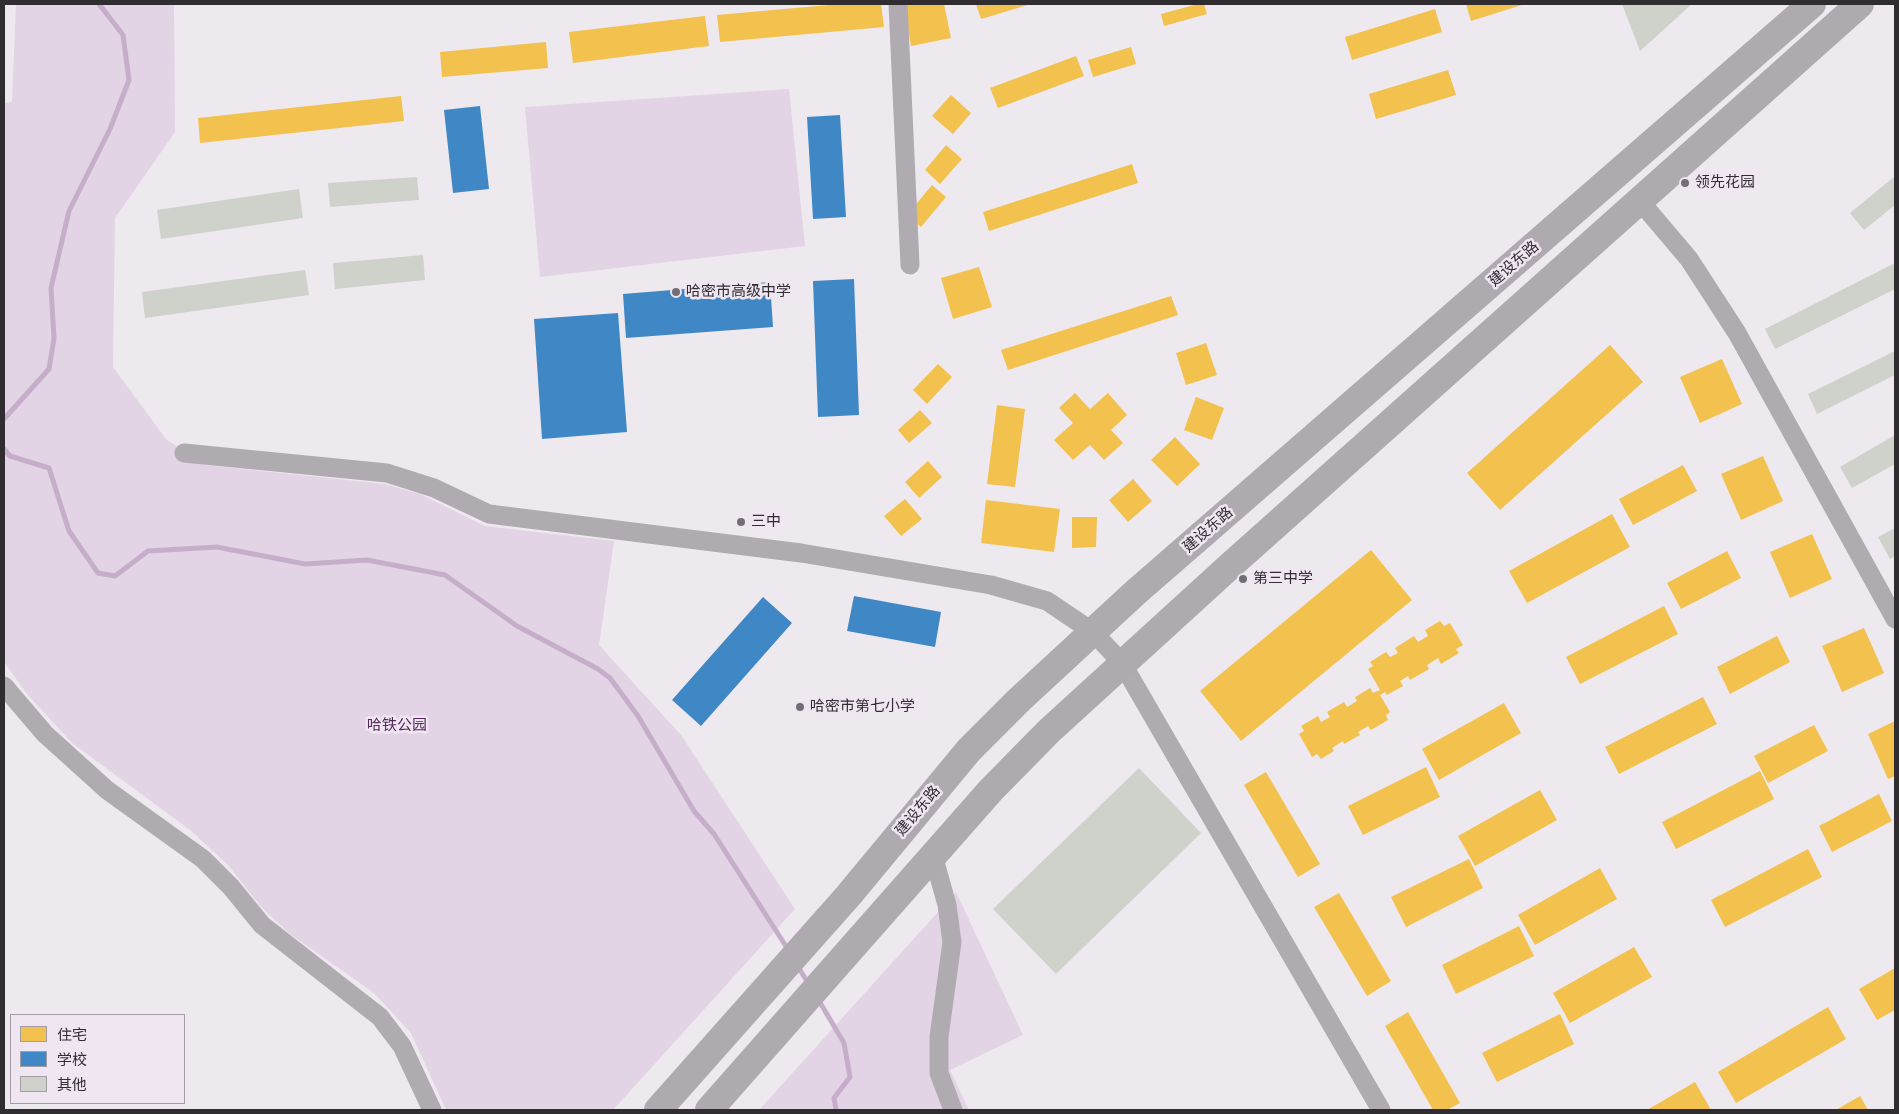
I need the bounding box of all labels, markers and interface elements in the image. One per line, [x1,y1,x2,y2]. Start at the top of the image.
place label: 领先花园 [1695,174,1755,192]
marker: 领先花园 [1679,177,1691,189]
street label: 建设东路 [1485,238,1543,290]
place label: 哈密市高级中学 [686,283,791,301]
marker: 哈密市高级中学 [670,286,682,298]
street label: 建设东路 [1179,504,1237,556]
place label: 三中 [751,513,781,531]
marker: 三中 [735,516,747,528]
place label: 第三中学 [1253,570,1313,588]
marker: 第三中学 [1237,573,1249,585]
place label: 哈密市第七小学 [810,698,915,716]
marker: 哈密市第七小学 [794,701,806,713]
park label: 哈铁公园 [367,717,427,735]
street label: 建设东路 [892,782,944,840]
legend [10,1014,185,1104]
text: 住宅 [57,1025,87,1044]
text: 学校 [57,1050,87,1069]
text: 其他 [57,1075,87,1094]

